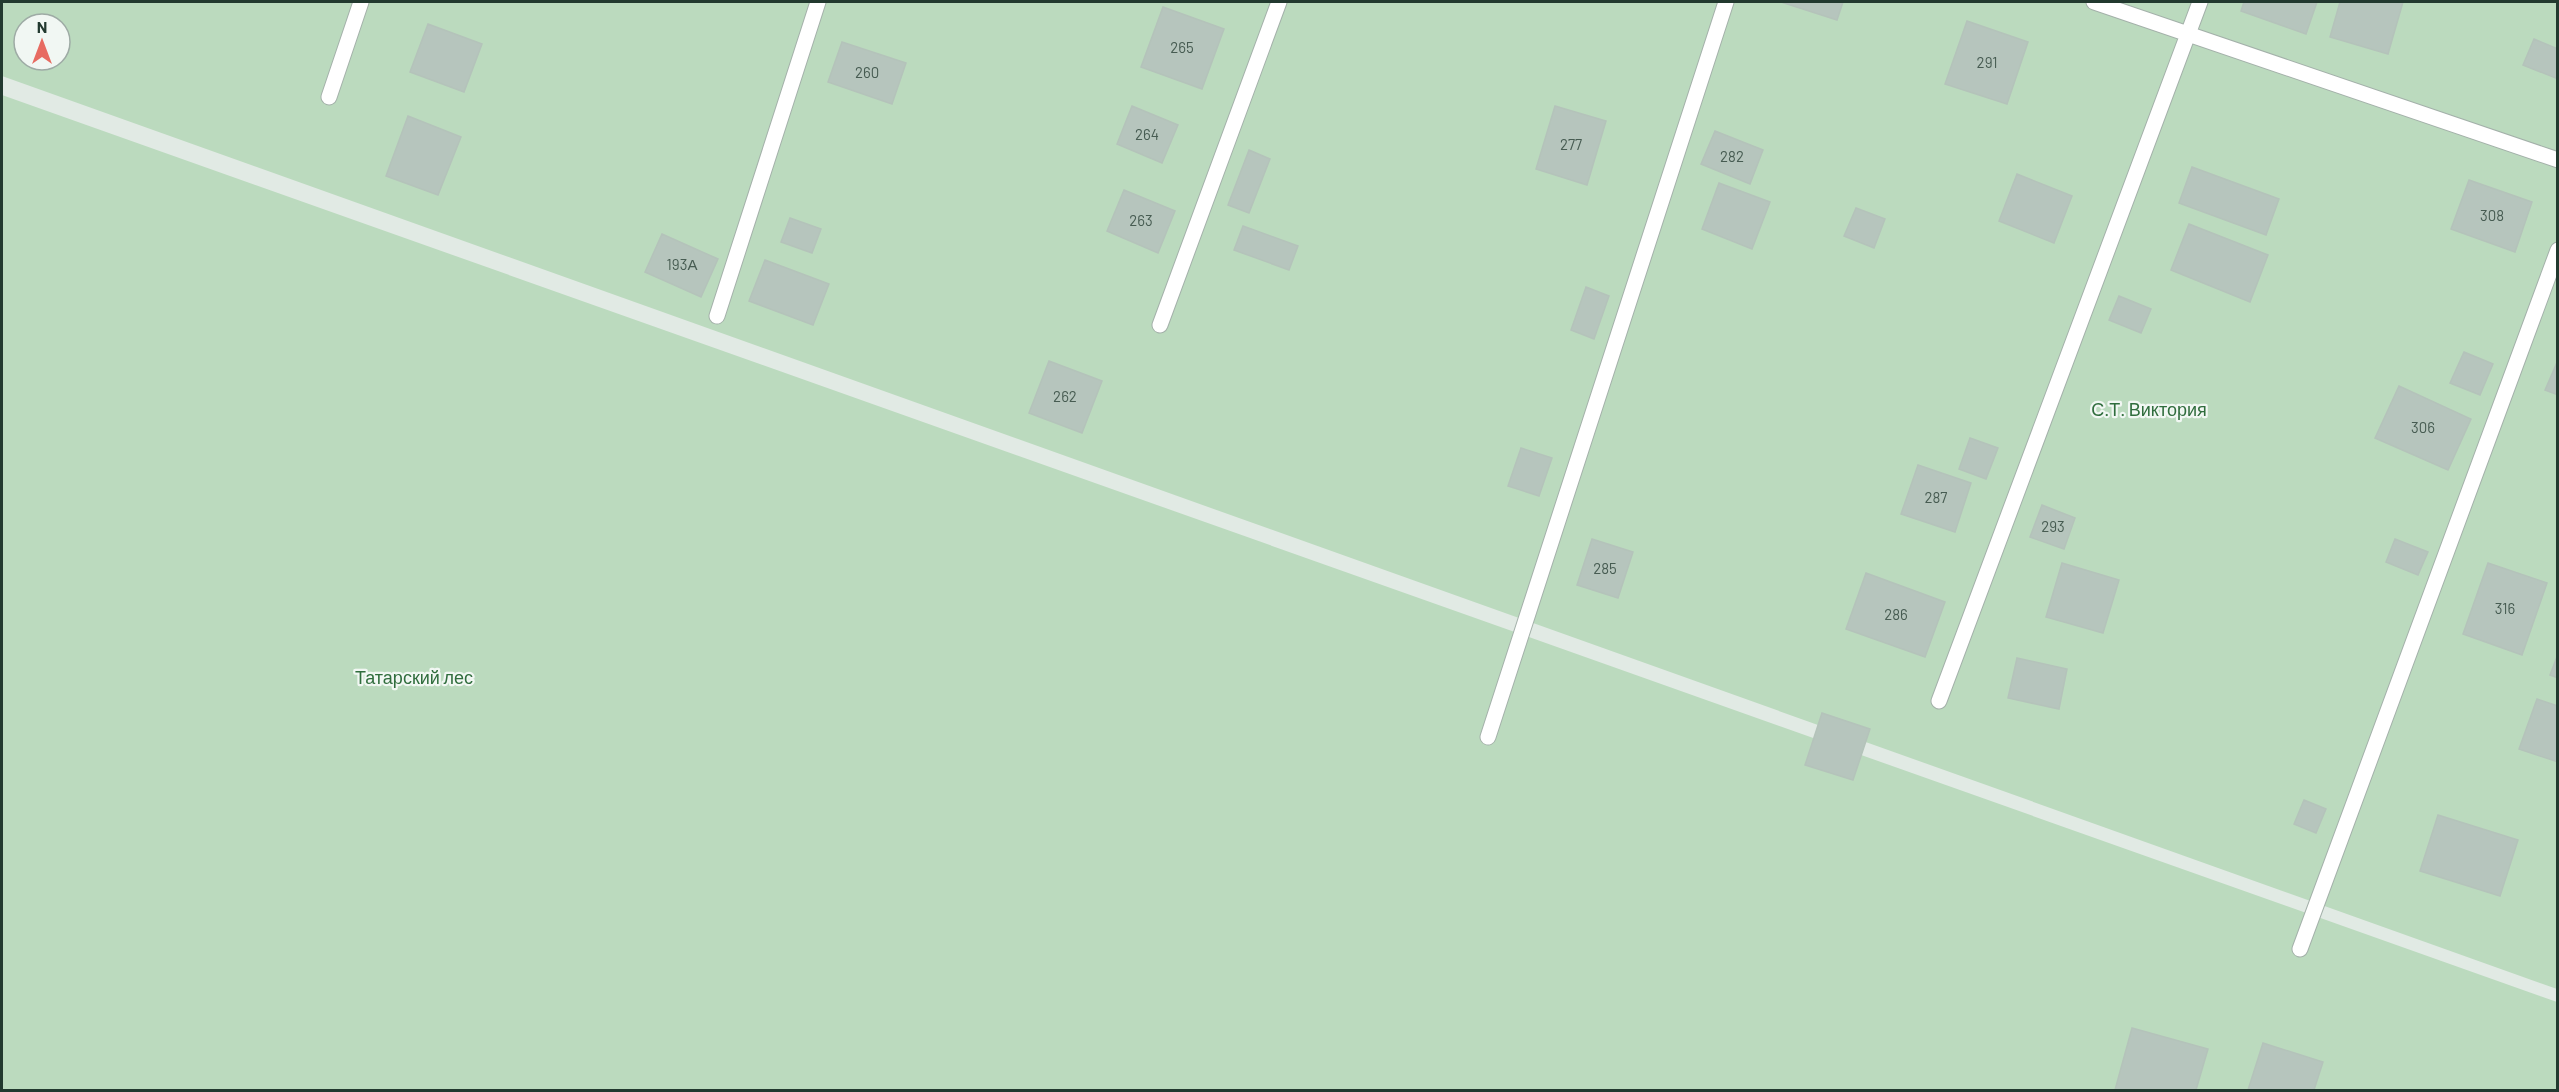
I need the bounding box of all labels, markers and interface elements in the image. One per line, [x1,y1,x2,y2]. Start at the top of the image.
north arrow [12,12,72,72]
text: N [37,17,47,36]
house number: 265 [1170,38,1194,56]
house number: 291 [1977,53,1997,71]
house number: 260 [855,63,879,81]
house number: 264 [1135,125,1159,143]
house number: 277 [1560,135,1582,153]
house number: 282 [1720,147,1744,165]
house number: 308 [2480,206,2504,224]
house number: 263 [1129,211,1153,229]
house number: 193А [667,255,697,273]
house number: 262 [1053,387,1077,405]
park label: С.Т. Виктория [2091,398,2207,420]
house number: 306 [2411,418,2435,436]
house number: 287 [1925,488,1947,506]
house number: 293 [2041,517,2065,535]
house number: 285 [1593,559,1617,577]
house number: 316 [2495,599,2515,617]
house number: 286 [1884,605,1908,623]
park label: Татарский лес [355,666,473,688]

